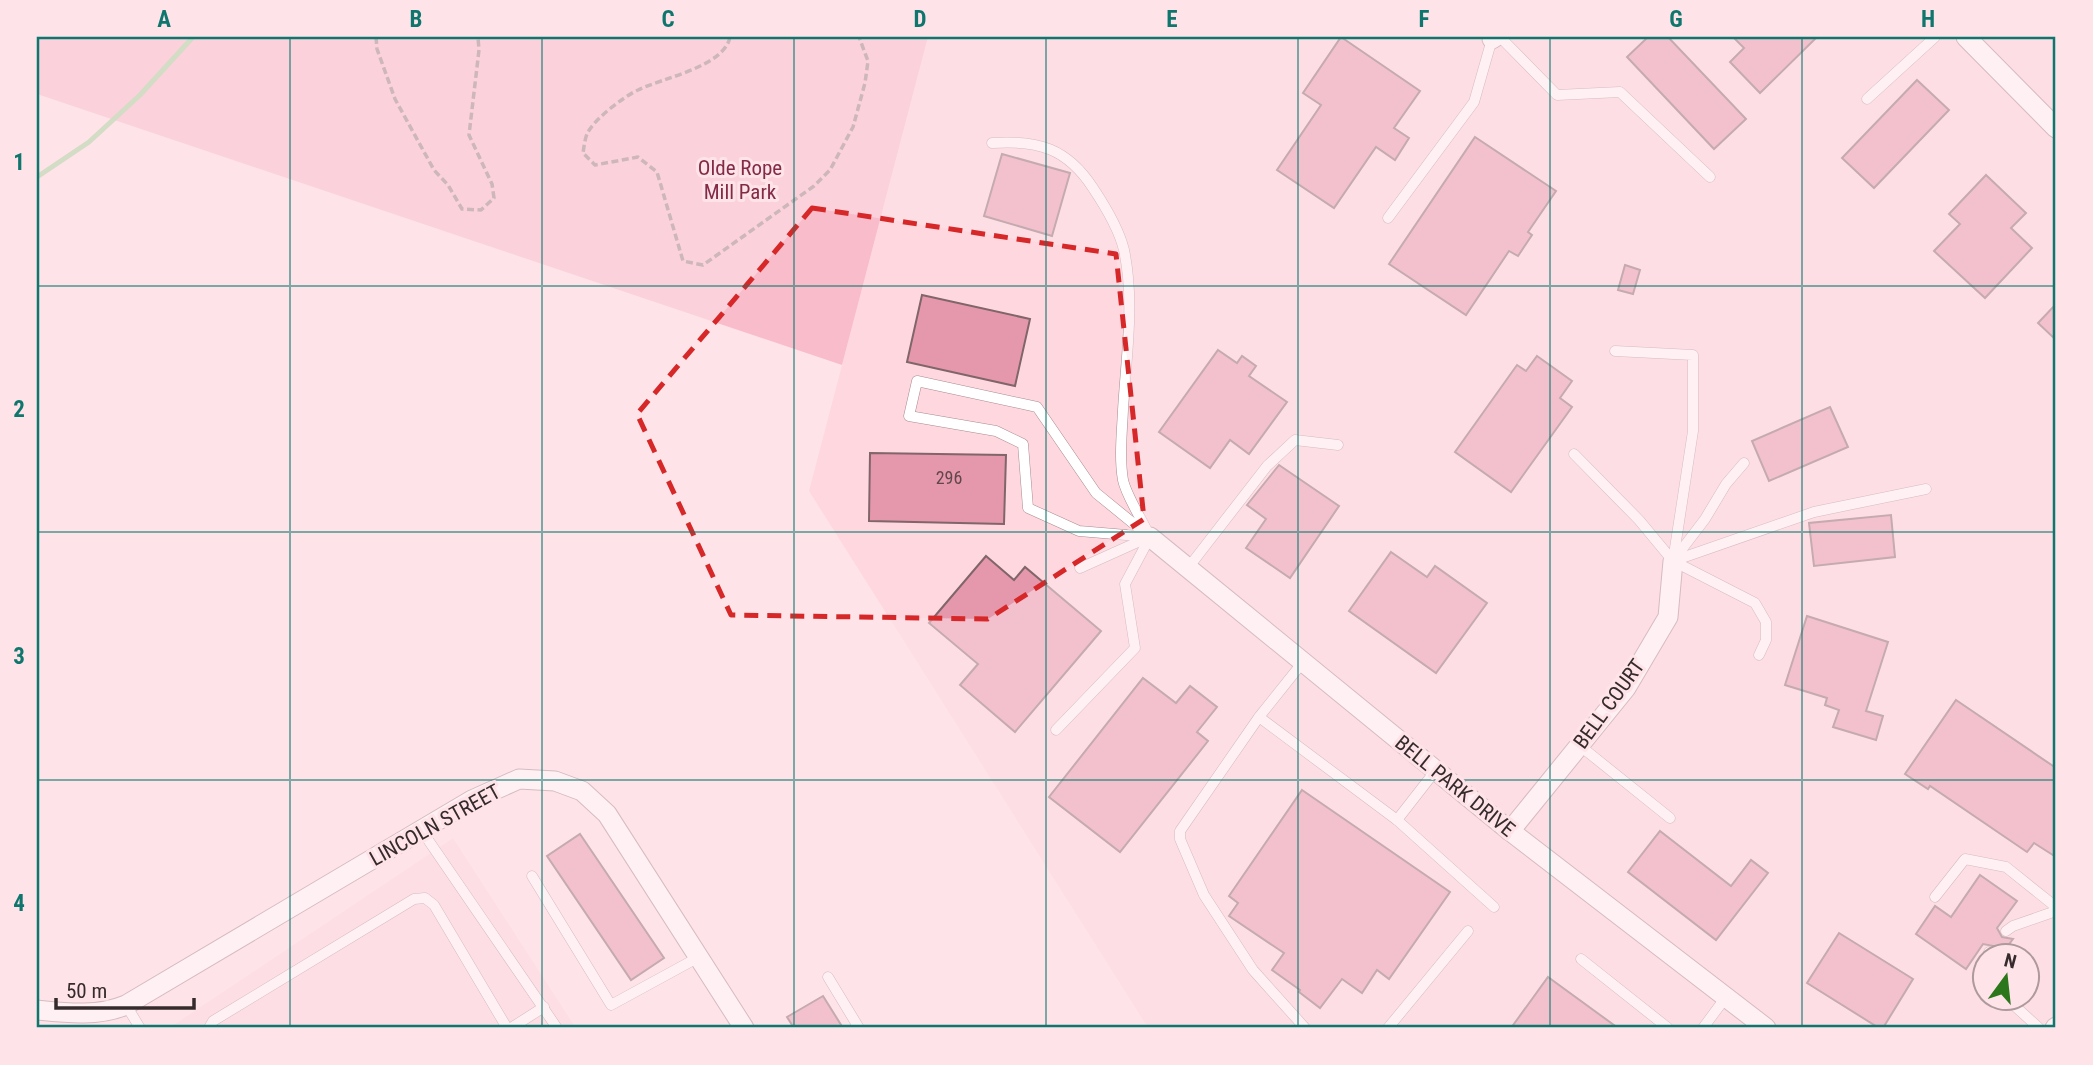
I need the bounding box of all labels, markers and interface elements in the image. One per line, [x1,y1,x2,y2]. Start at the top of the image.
text: A [157,6,171,33]
text: B [410,6,422,33]
text: C [661,6,675,33]
text: D [914,6,927,33]
text: E [1166,6,1178,33]
text: F [1419,6,1430,33]
text: G [1669,6,1683,33]
text: H [1921,6,1935,33]
text: 1 [13,149,25,176]
park label: Olde Rope Mill Park [698,156,782,204]
text: 2 [13,396,25,423]
house number: 296 [936,467,962,488]
text: 3 [13,643,25,670]
street label: BELL COURT [1569,655,1649,753]
street label: BELL PARK DRIVE [1390,730,1520,842]
street label: LINCOLN STREET [366,779,505,871]
text: 4 [13,890,25,917]
north arrow [1970,942,2040,1012]
text: N [2002,948,2019,974]
scale bar [56,967,194,1011]
text: 50 m [66,979,107,1003]

